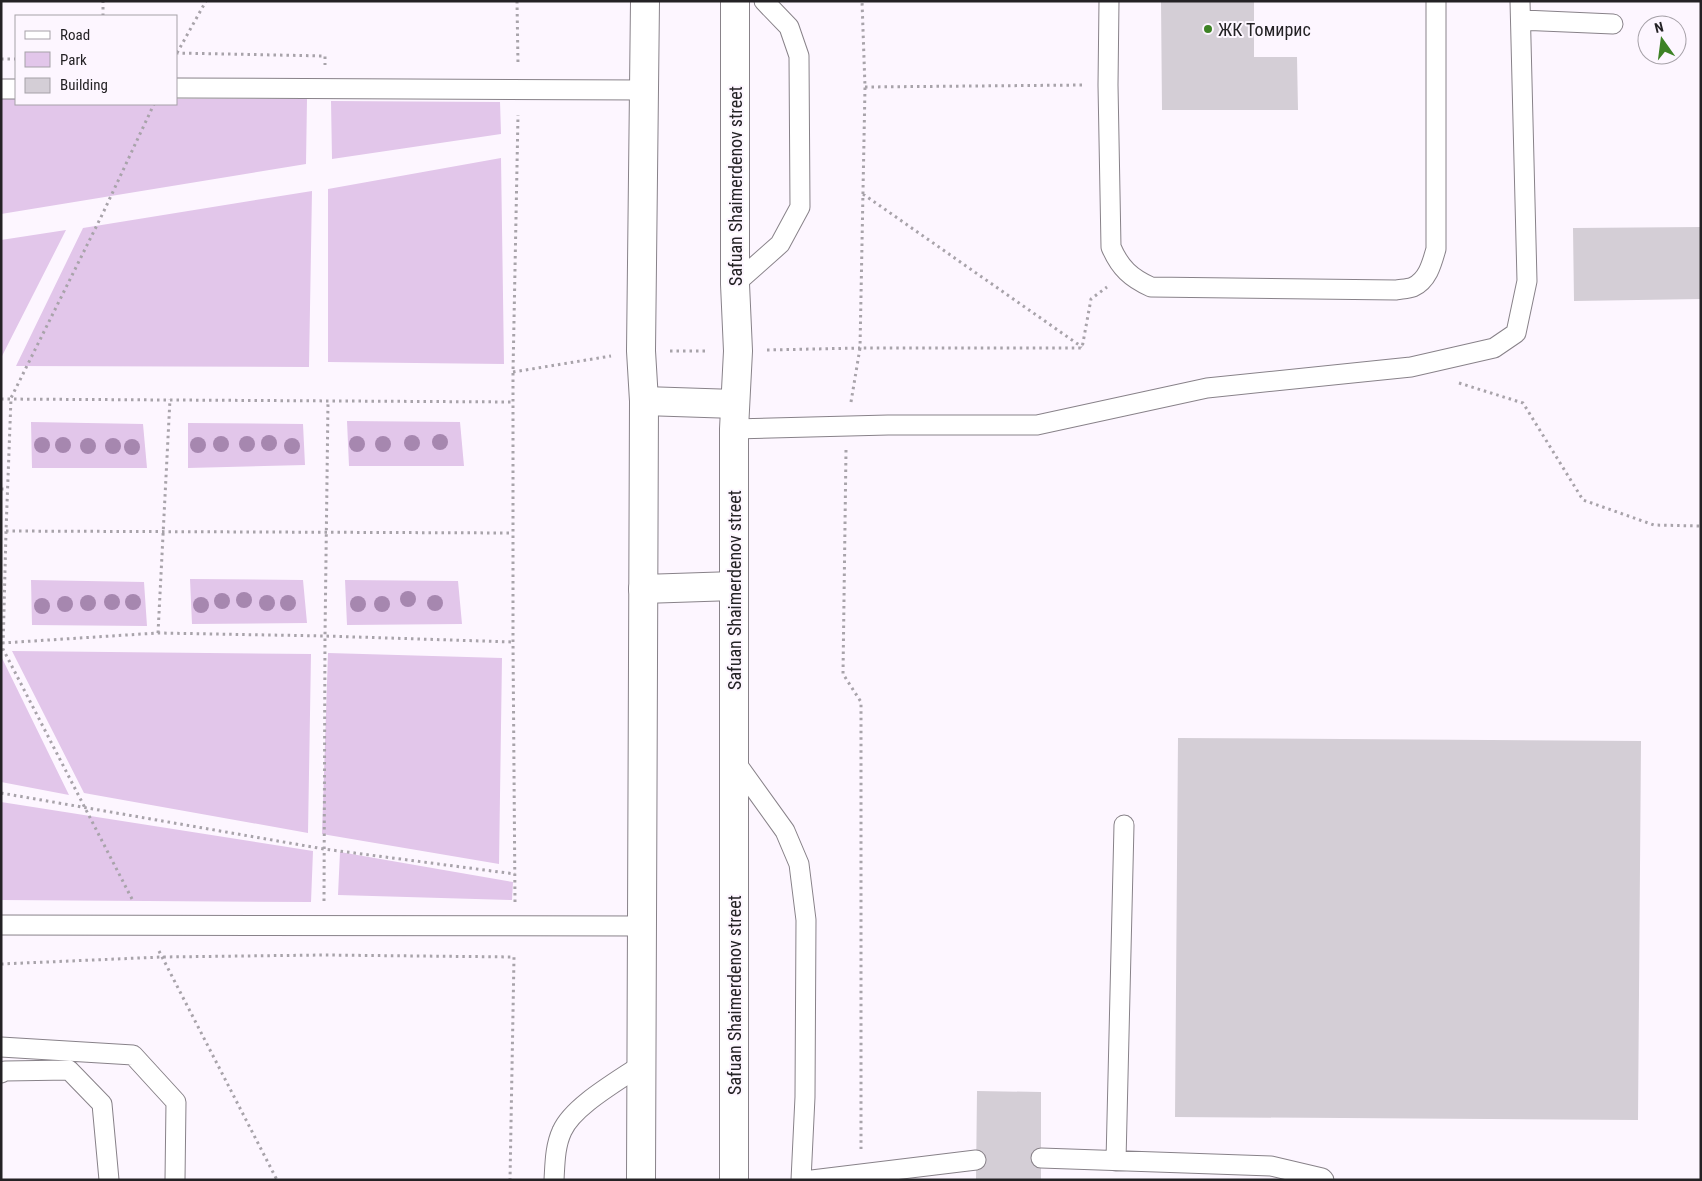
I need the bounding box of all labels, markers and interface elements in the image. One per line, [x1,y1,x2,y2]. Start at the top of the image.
legend [15,15,178,105]
north arrow [1637,15,1687,65]
place label: ЖК Томирис [1218,19,1311,40]
text: N [1653,19,1665,36]
marker: ЖК Томирис [1202,23,1214,35]
text: Road [60,26,90,44]
text: Park [60,51,87,69]
text: Building [60,76,108,94]
street label: Safuan Shaimerdenov street [725,86,746,286]
street label: Safuan Shaimerdenov street [724,490,745,690]
street label: Safuan Shaimerdenov street [724,895,745,1095]

